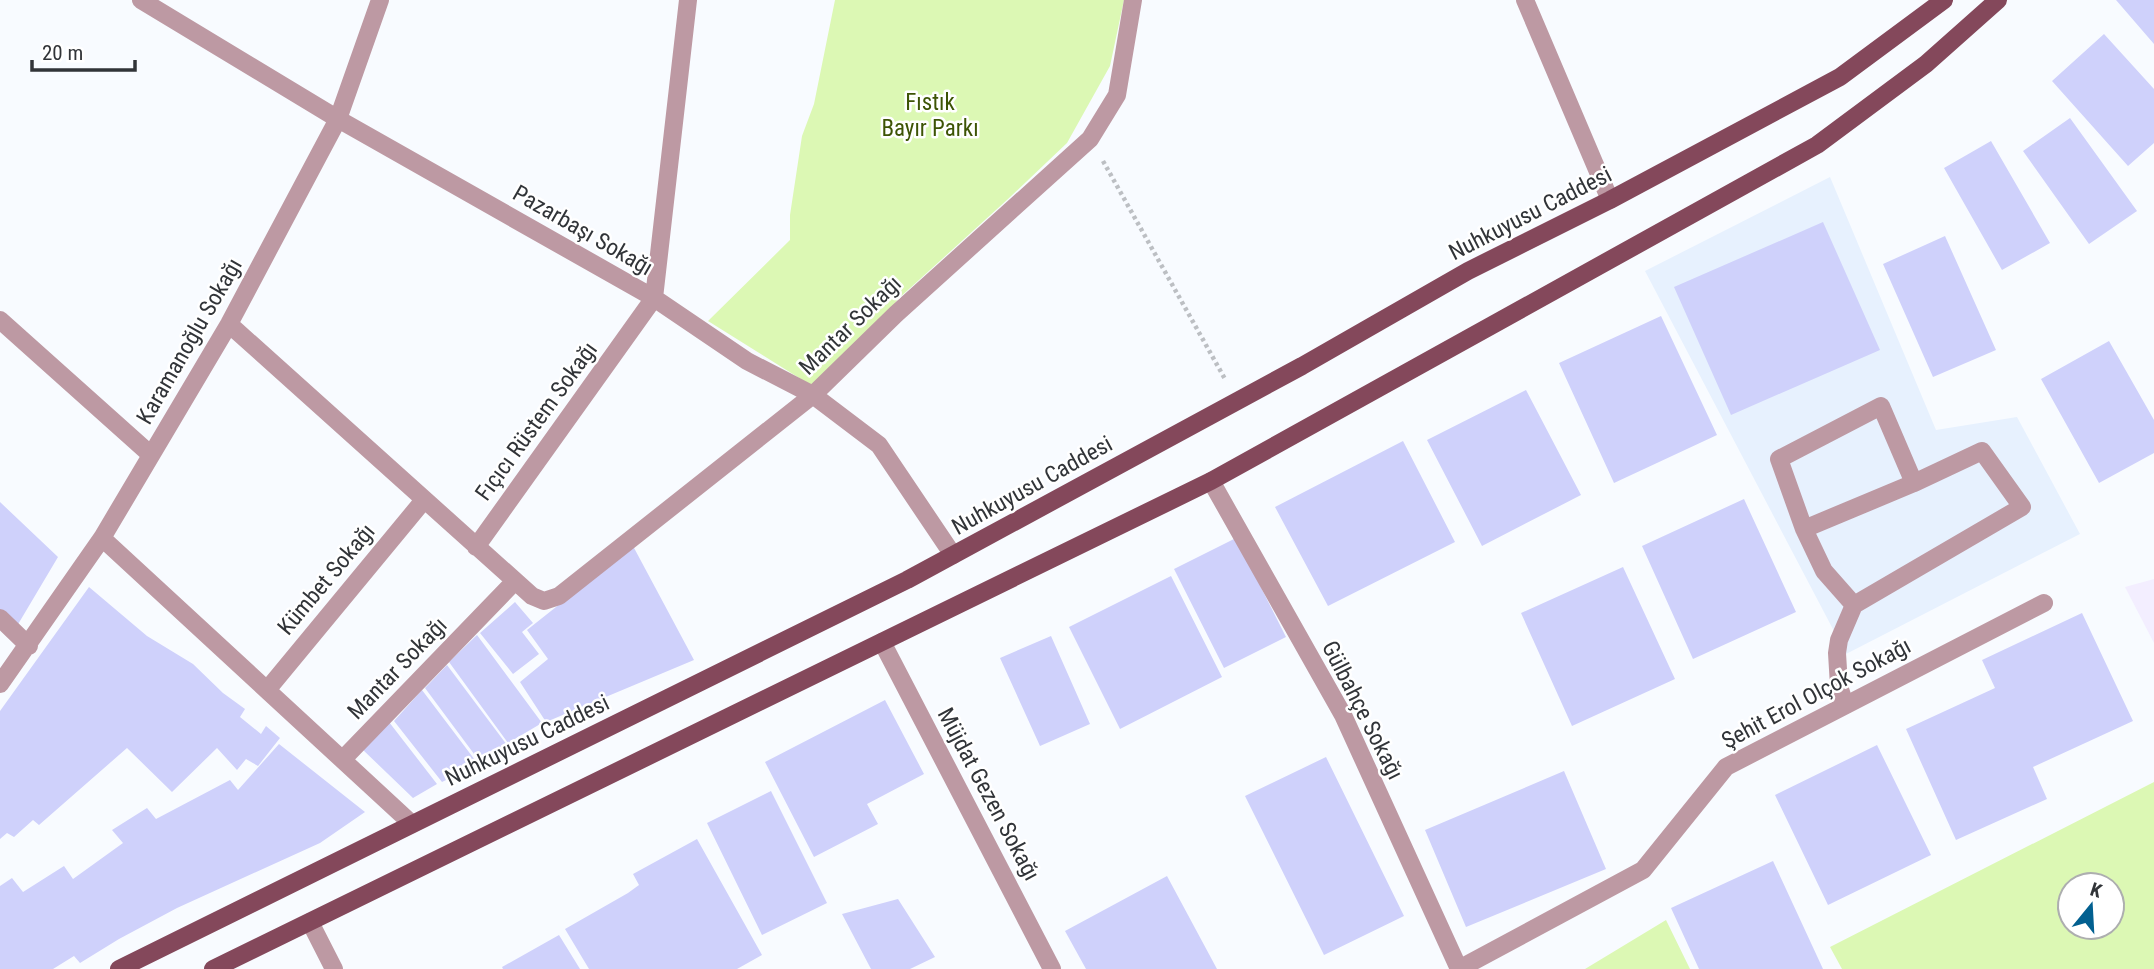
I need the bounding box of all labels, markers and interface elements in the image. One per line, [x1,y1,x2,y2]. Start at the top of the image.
scale bar [32,28,135,72]
text: 20 m [42,41,83,65]
park label: Fıstık Bayır Parkı [881,89,979,142]
street label: Nuhkuyusu Caddesi [1444,161,1616,266]
street label: Pazarbaşı Sokağı [508,180,657,281]
street label: Karamanoğlu Sokağı [131,254,248,429]
street label: Mantar Sokağı [794,270,907,381]
street label: Fıçıcı Rüstem Sokağı [470,337,603,506]
street label: Nuhkuyusu Caddesi [947,430,1117,541]
street label: Kümbet Sokağı [272,518,381,640]
street label: Mantar Sokağı [342,612,453,725]
street label: Şehit Erol Olçok Sokağı [1717,632,1915,755]
street label: Gülbahçe Sokağı [1316,636,1409,784]
street label: Nuhkuyusu Caddesi [441,689,614,792]
street label: Müjdat Gezen Sokağı [932,703,1045,885]
north arrow [2056,871,2126,941]
text: K [2088,878,2105,903]

